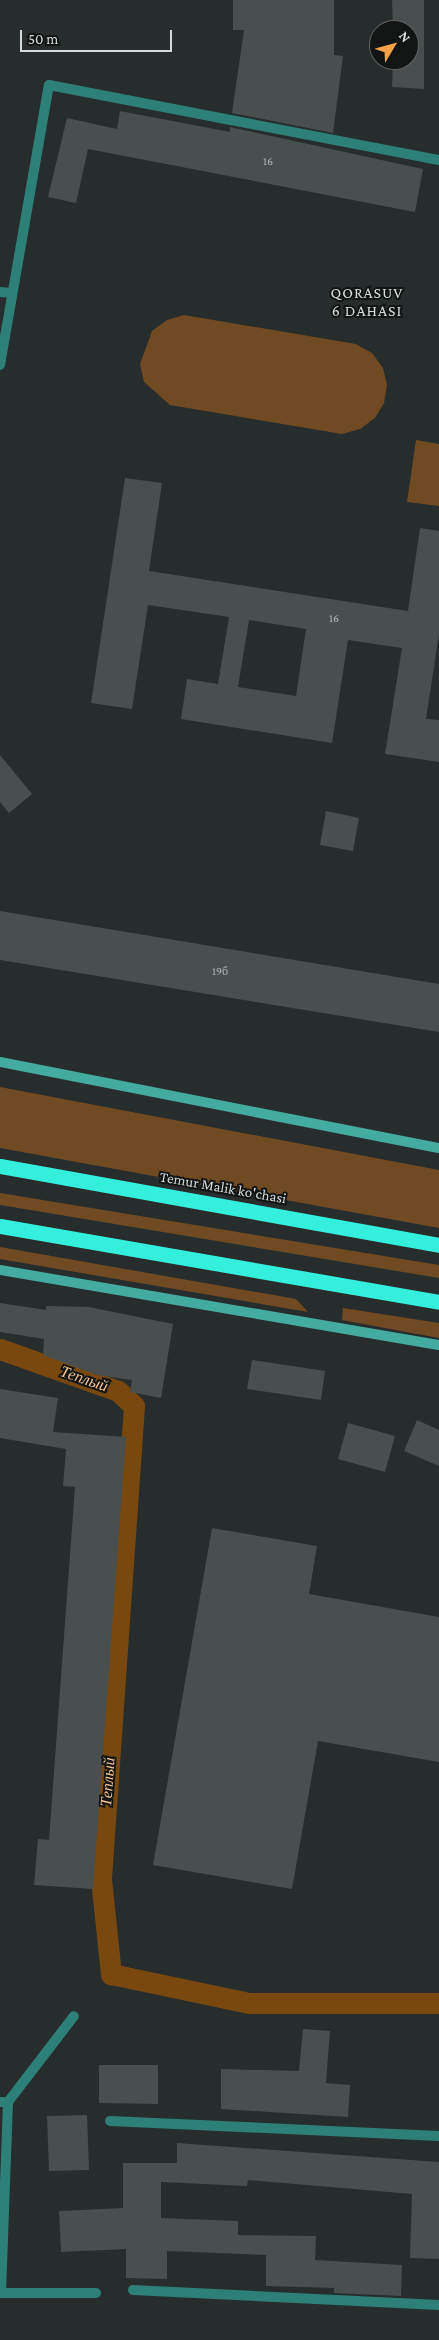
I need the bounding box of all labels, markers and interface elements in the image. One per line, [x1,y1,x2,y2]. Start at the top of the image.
scale bar [22,20,175,52]
north arrow [369,20,419,70]
text: N [396,28,414,45]
text: 50 m [28,31,58,47]
house number: 16 [263,155,273,169]
district label: QORASUV 6 DAHASI [330,283,404,321]
house number: 16 [329,612,339,626]
house number: 19б [212,965,228,979]
street label: Temur Malik ko'chasi [158,1168,288,1208]
water label: Теплый [58,1362,110,1396]
water label: Теплый [97,1757,119,1807]

